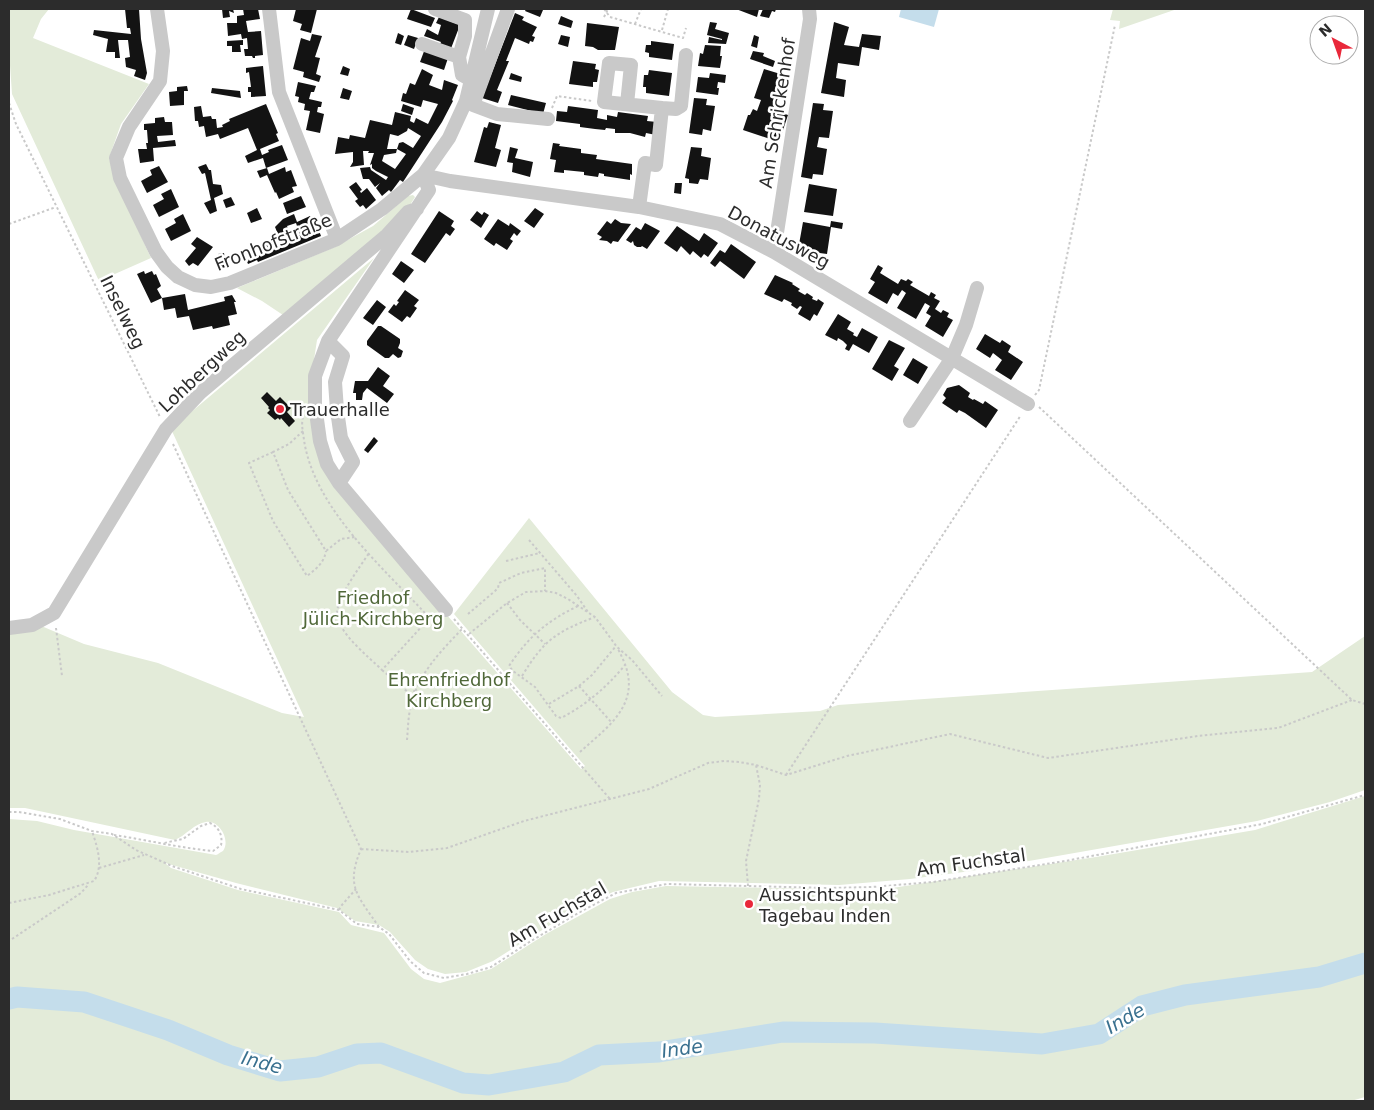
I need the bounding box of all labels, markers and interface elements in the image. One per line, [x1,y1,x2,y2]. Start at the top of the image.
north arrow [1309,15,1359,65]
text: N [1316,20,1335,40]
street label: Am Schrickenhof [755,36,799,190]
street label: Donatusweg [724,201,834,273]
street label: Fronhofstraße [211,209,335,275]
street label: Inselweg [96,272,150,352]
street label: Lohbergweg [154,326,250,416]
place label: Trauerhalle [289,399,390,420]
marker: Trauerhalle [274,403,286,415]
park label: Friedhof Jülich-Kirchberg [302,587,443,629]
park label: Ehrenfriedhof Kirchberg [388,669,511,711]
street label: Am Fuchstal [915,844,1027,880]
street label: Am Fuchstal [504,877,610,951]
place label: Aussichtspunkt Tagebau Inden [758,884,896,926]
marker: Aussichtspunkt Tagebau Inden [743,898,755,910]
water label: Inde [1102,998,1148,1038]
water label: Inde [660,1034,704,1062]
water label: Inde [239,1046,285,1078]

